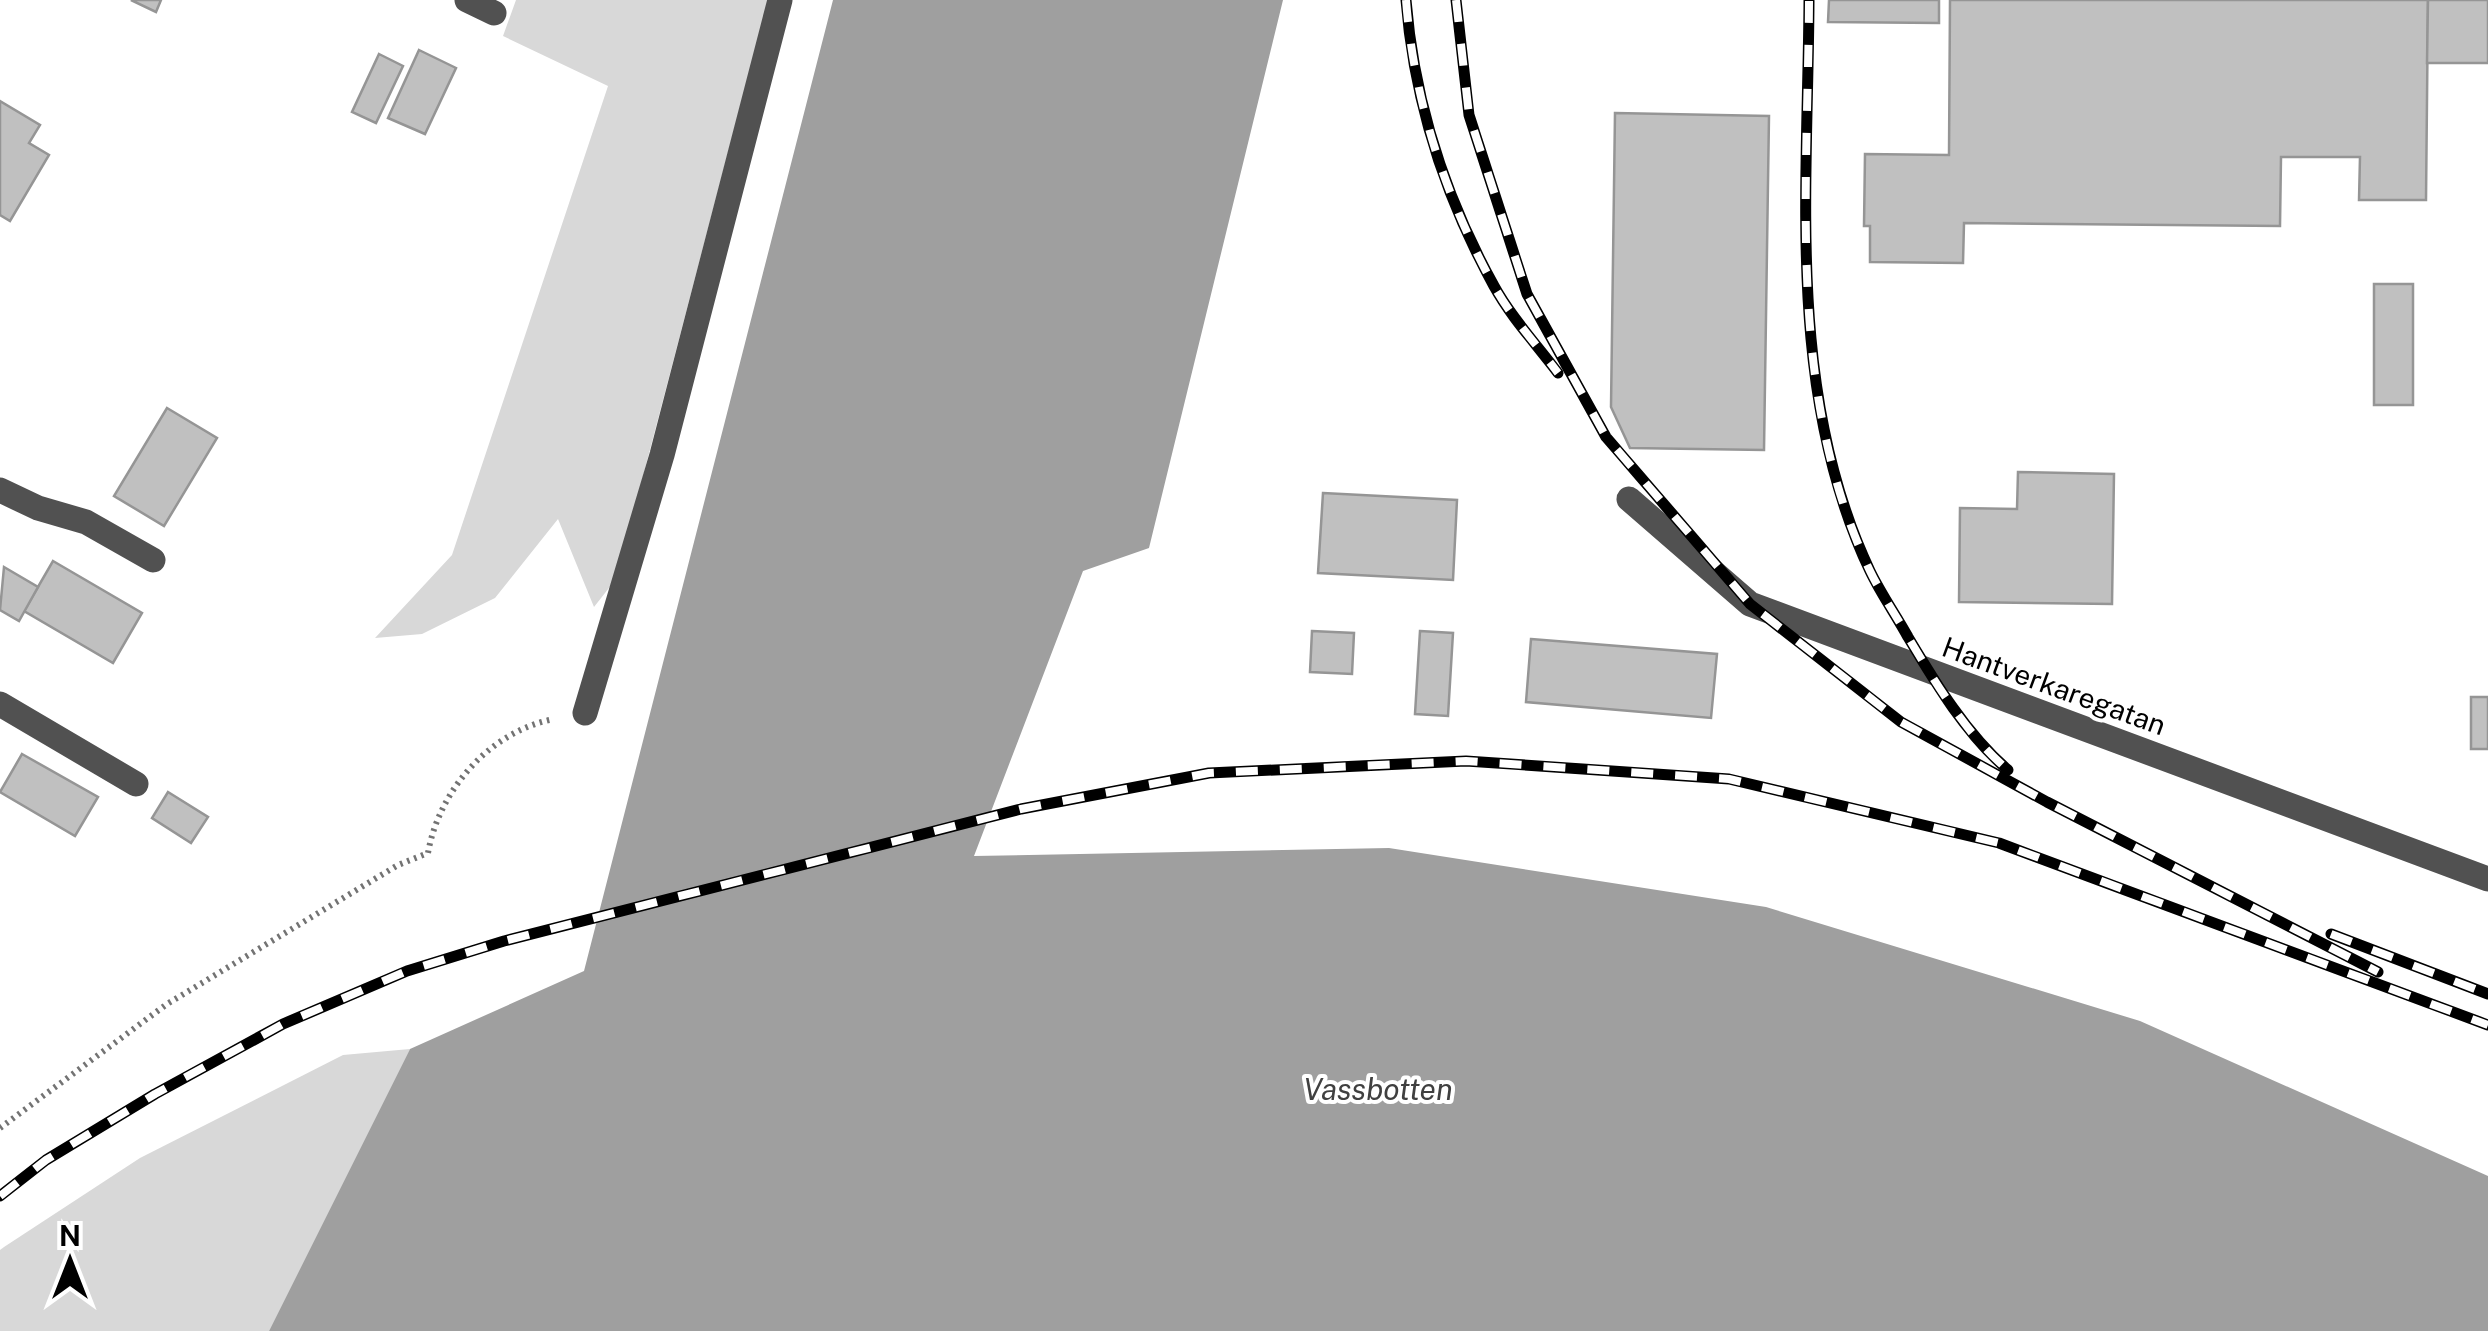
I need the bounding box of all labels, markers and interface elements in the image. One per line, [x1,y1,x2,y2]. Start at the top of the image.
street label: Hantverkaregatan [1938,630,2171,741]
water label: Vassbotten [1303,1071,1453,1107]
north arrow [20,1211,120,1311]
text: N [59,1219,81,1252]

